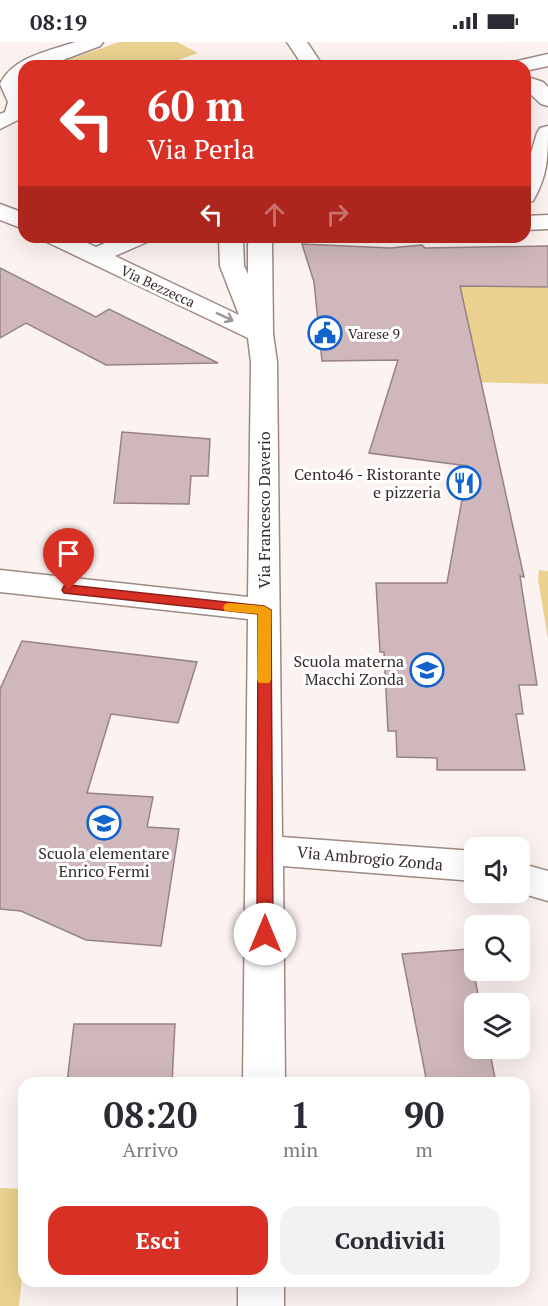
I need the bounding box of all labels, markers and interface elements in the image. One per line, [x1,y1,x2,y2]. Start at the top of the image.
text: 08:19 [30,7,87,36]
text: 60 m [147,77,245,133]
icon: left [48,84,126,162]
text: Via Perla [147,131,255,167]
icon: left [195,198,228,231]
icon: ahead [258,198,291,231]
icon: right [321,198,354,231]
street label: Via Bezzecca [118,261,198,311]
one-way arrow [215,312,233,324]
public building icon: Varese 9 [307,315,343,351]
place label: Varese 9 [348,324,400,343]
street label: Via Francesco Daverio [253,431,275,589]
place label: Cento46 - Ristorante e pizzeria [294,463,441,503]
restaurant icon: Cento46 - Ristorante e pizzeria [446,465,482,501]
pin [43,528,94,590]
icon: arrive [52,537,85,570]
place label: Scuola materna Macchi Zonda [294,650,404,690]
school or university icon: Scuola materna Macchi Zonda [409,652,445,688]
school or university icon: Scuola elementare Enrico Fermi [86,805,122,841]
map controls [464,837,530,1059]
button: sound [464,837,530,903]
street label: Via Ambrogio Zonda [296,841,444,875]
place label: Scuola elementare Enrico Fermi [38,842,170,882]
position arrow [233,902,297,966]
button: search [464,915,530,981]
button: layers [464,993,530,1059]
text: 08:20 [104,1091,197,1138]
text: 1 [290,1091,311,1138]
text: 90 [404,1091,444,1138]
text: Arrivo [123,1136,178,1163]
text: min [283,1136,318,1163]
text: m [415,1136,433,1163]
button: Esci [48,1206,268,1275]
button: Condividi [280,1206,500,1275]

